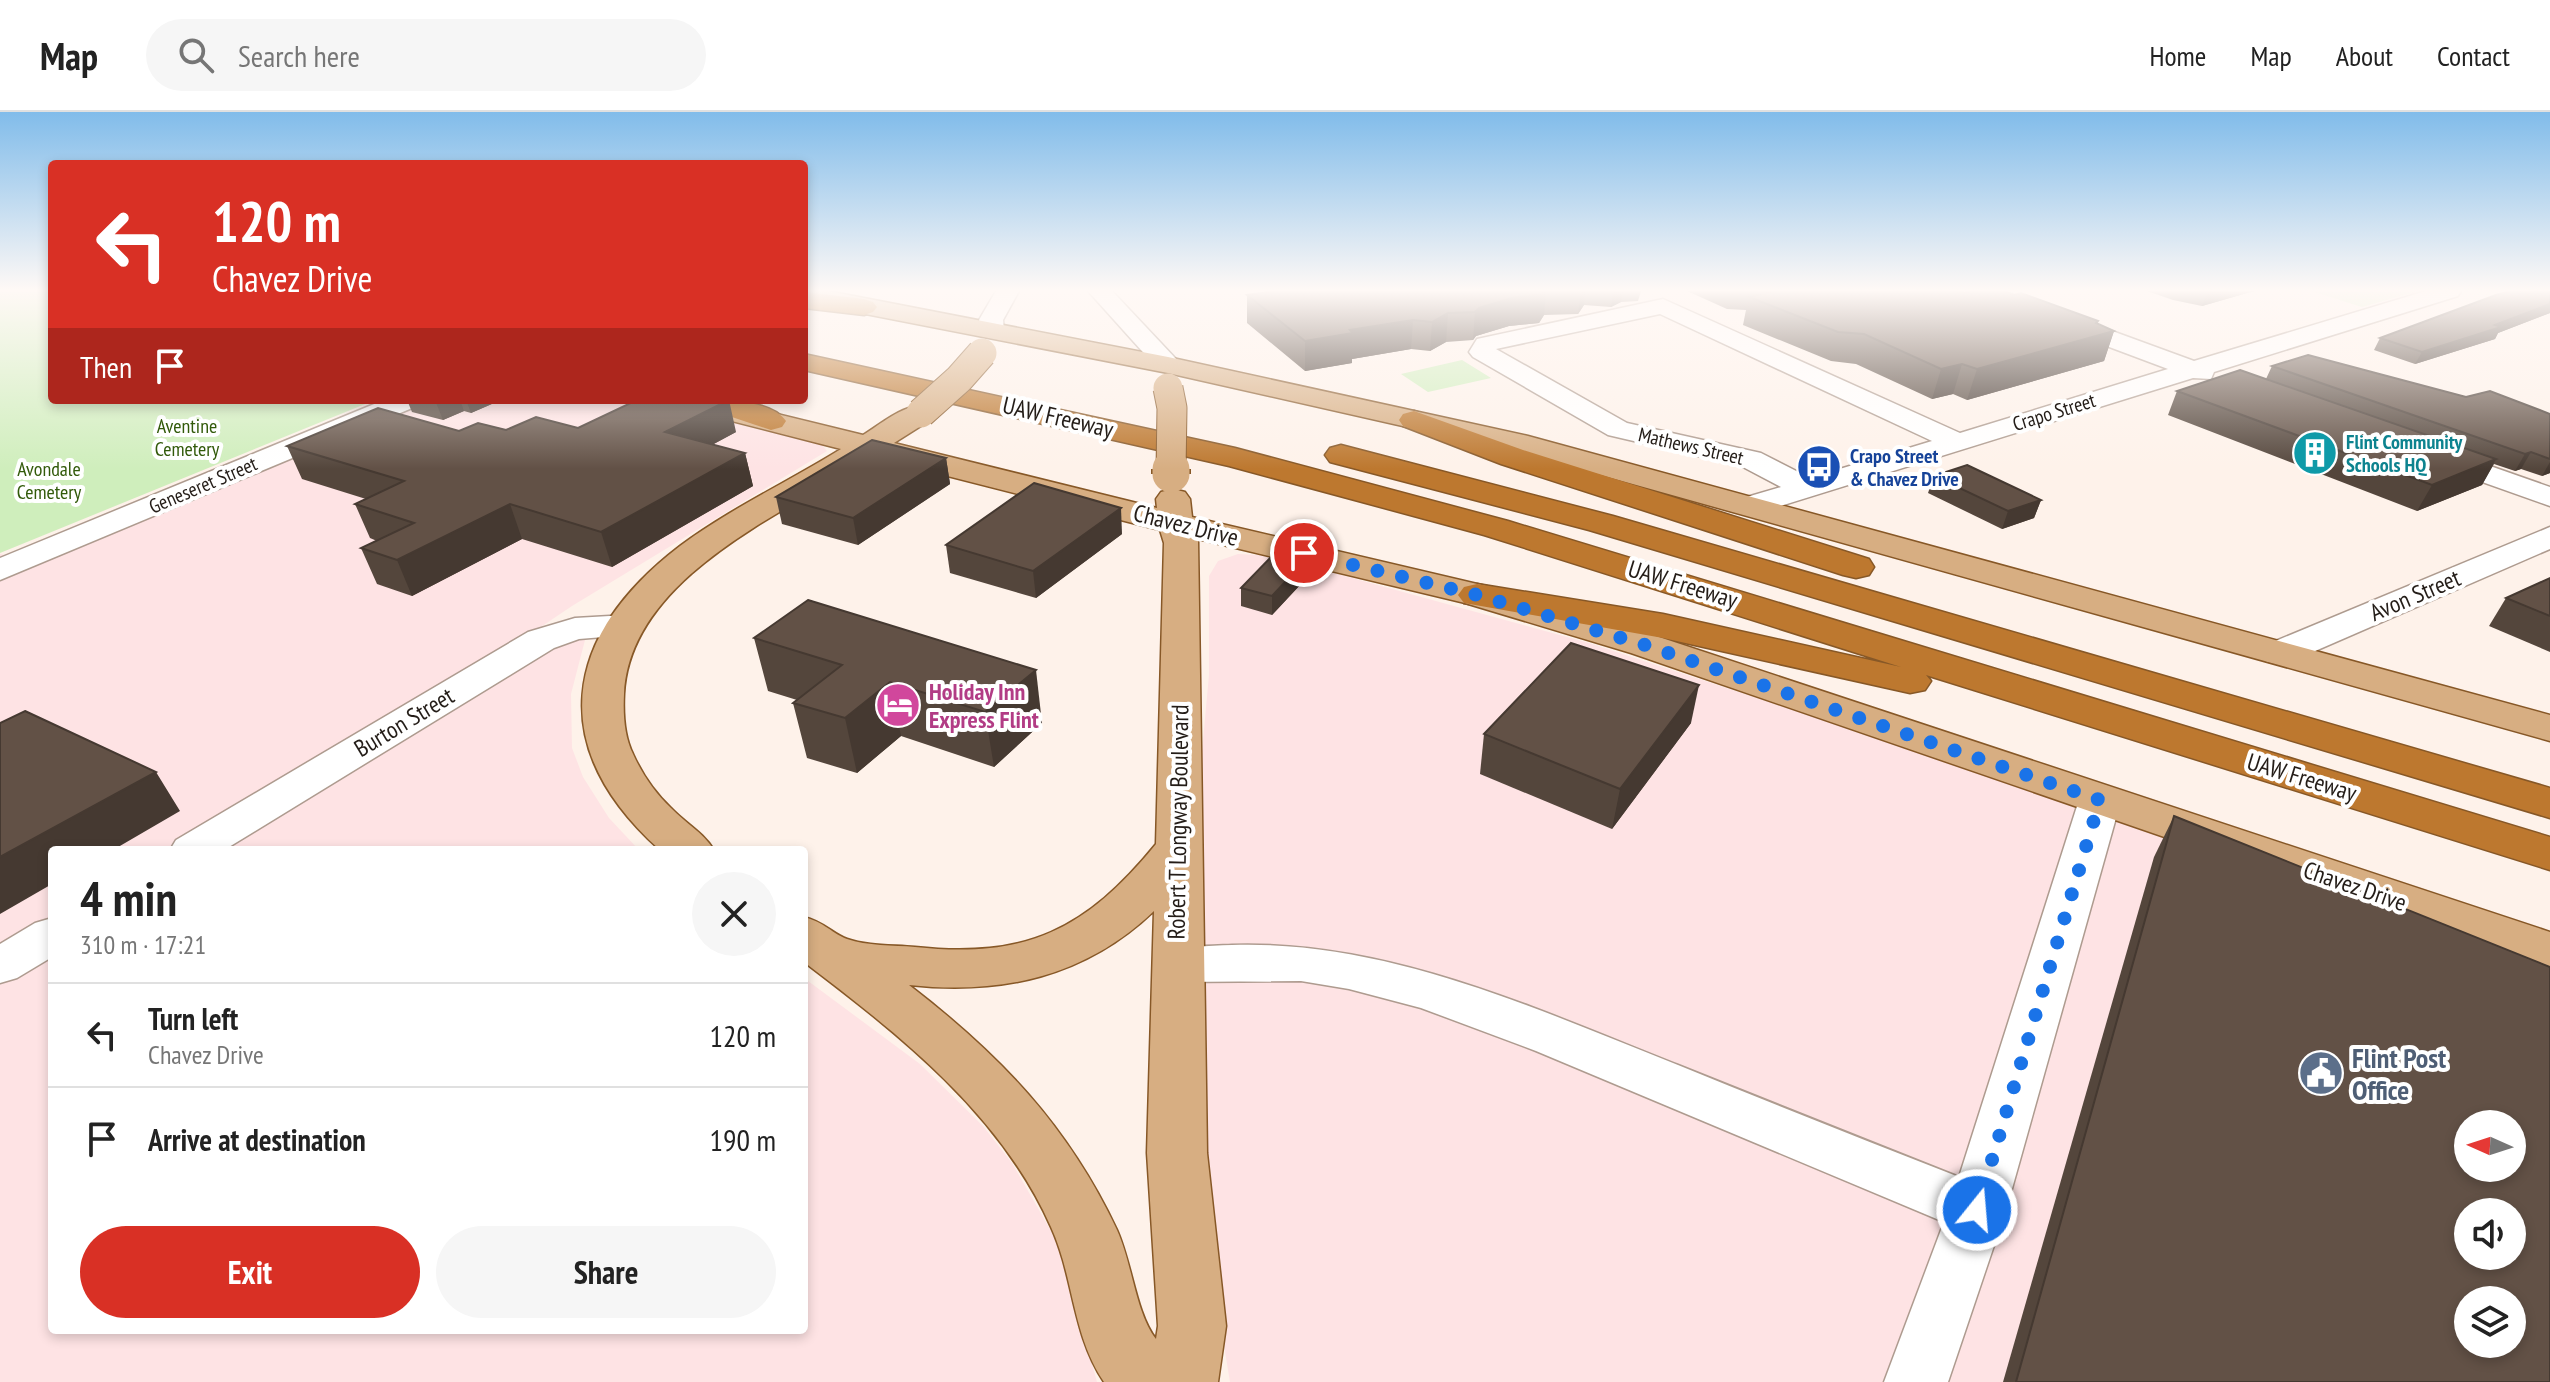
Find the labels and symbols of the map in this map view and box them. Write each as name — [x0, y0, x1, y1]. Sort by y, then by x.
street label: Crapo Street — [2009, 387, 2099, 437]
street label: UAW Freeway — [1000, 389, 1116, 445]
park label: Aventine Cemetery — [155, 413, 220, 462]
street label: Mathews Street — [1636, 421, 1747, 471]
building icon: Flint Community Schools HQ — [2291, 429, 2339, 477]
place label: Flint Community Schools HQ — [2346, 429, 2463, 478]
bus stop icon: Crapo Street & Chavez Drive — [1795, 443, 1843, 491]
place label: Crapo Street & Chavez Drive — [1850, 443, 1959, 492]
street label: Geneseret Street — [145, 450, 261, 519]
park label: Avondale Cemetery — [17, 456, 82, 505]
street label: Chavez Drive — [1130, 497, 1242, 553]
pin — [1270, 519, 1338, 587]
street label: UAW Freeway — [1625, 553, 1741, 615]
street label: Avon Street — [2365, 562, 2465, 628]
place label: Holiday Inn Express Flint — [929, 676, 1039, 735]
street label: Burton Street — [348, 680, 460, 764]
hotel icon: Holiday Inn Express Flint — [874, 681, 922, 729]
street label: Robert T Longway Boulevard — [1160, 704, 1196, 940]
street label: UAW Freeway — [2244, 746, 2360, 808]
street label: Chavez Drive — [2299, 854, 2411, 918]
place label: Flint Post Office — [2352, 1039, 2446, 1108]
public building icon: Flint Post Office — [2297, 1049, 2345, 1097]
north arrow — [2454, 1110, 2526, 1182]
position arrow — [1935, 1168, 2019, 1252]

